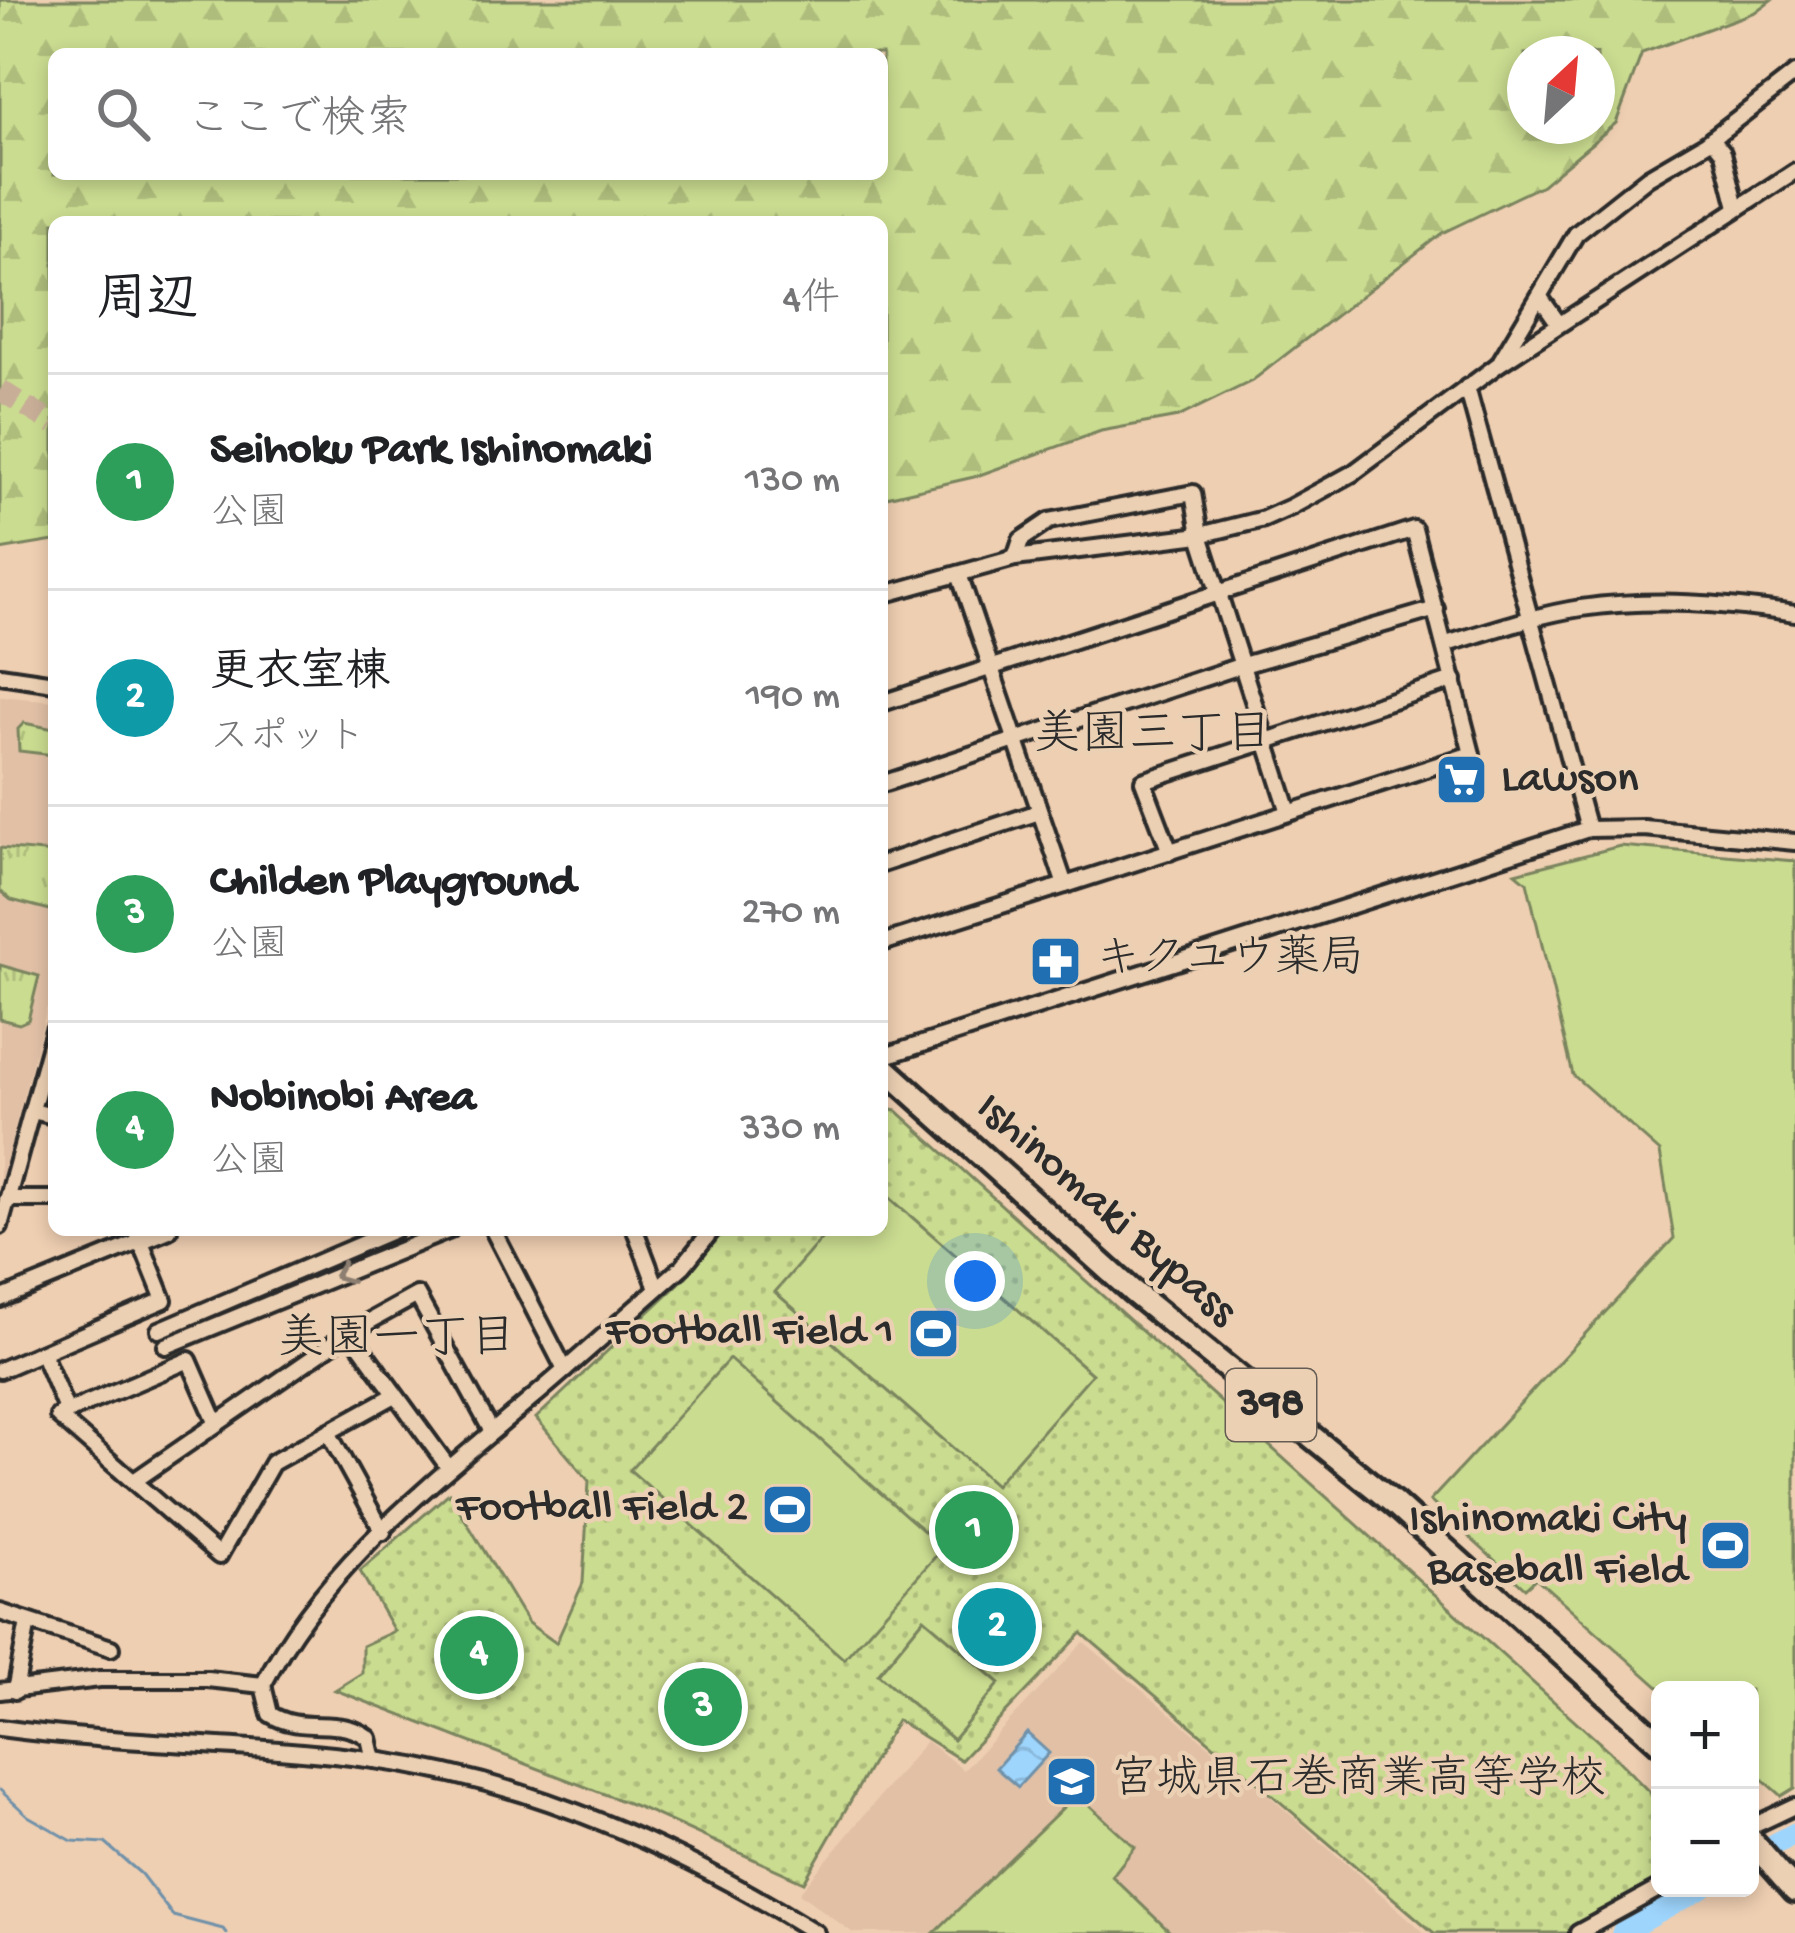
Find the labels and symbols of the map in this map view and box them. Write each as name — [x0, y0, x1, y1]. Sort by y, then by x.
north arrow — [1507, 36, 1615, 144]
district label: 美園三丁目 — [1033, 708, 1273, 767]
supermarket icon: Lawson — [1434, 752, 1490, 808]
place label: Lawson — [1501, 754, 1639, 807]
pharmacy icon: キクユウ薬局 — [1028, 933, 1084, 989]
place label: キクユウ薬局 — [1095, 933, 1365, 988]
street label: Ishinomaki Bypass — [964, 1083, 1248, 1340]
your location — [945, 1251, 1005, 1311]
one-way arrow — [332, 1260, 353, 1284]
sports icon: Football Field 1 — [905, 1305, 961, 1361]
place label: Football Field 1 — [605, 1307, 894, 1360]
district label: 美園一丁目 — [277, 1312, 517, 1371]
road number: 398 — [1226, 1369, 1316, 1441]
sports icon: Football Field 2 — [759, 1481, 815, 1537]
place label: Football Field 2 — [455, 1483, 748, 1536]
pin: 1 — [935, 1485, 1013, 1575]
place label: Ishinomaki City Baseball Field — [1409, 1494, 1691, 1599]
sports icon: Ishinomaki City Baseball Field — [1698, 1518, 1754, 1574]
pin: 2 — [958, 1582, 1036, 1672]
pin: 4 — [440, 1610, 518, 1700]
pin: 3 — [664, 1662, 742, 1752]
school or university icon: 宮城県石巻商業高等学校 — [1044, 1754, 1100, 1810]
place label: 宮城県石巻商業高等学校 — [1111, 1754, 1606, 1809]

